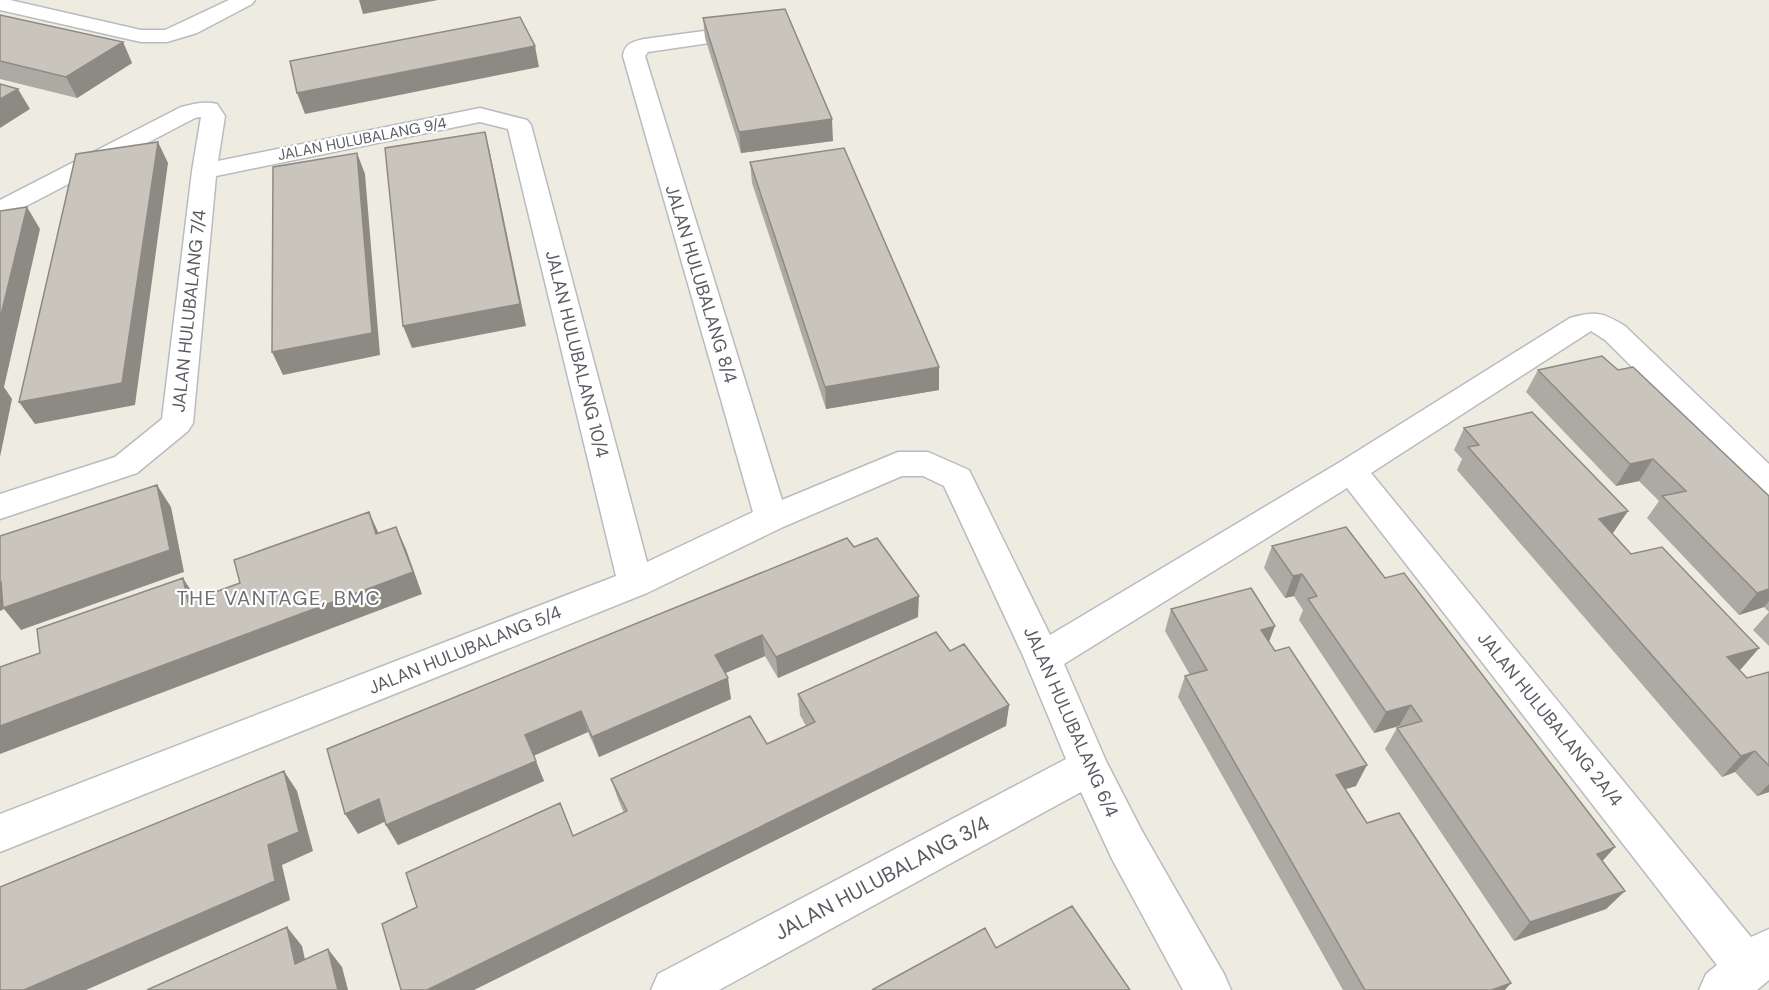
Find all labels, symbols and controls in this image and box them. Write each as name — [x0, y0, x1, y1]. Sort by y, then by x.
street label: JALAN HULUBALANG 9/4 — [276, 113, 448, 165]
street label: JALAN HULUBALANG 8/4 — [659, 182, 743, 386]
street label: JALAN HULUBALANG 7/4 — [166, 208, 212, 413]
street label: JALAN HULUBALANG 10/4 — [540, 248, 614, 460]
district label: THE VANTAGE, BMC — [177, 585, 381, 611]
street label: JALAN HULUBALANG 5/4 — [365, 600, 565, 700]
street label: JALAN HULUBALANG 6/4 — [1018, 623, 1124, 821]
street label: JALAN HULUBALANG 2A/4 — [1472, 627, 1628, 811]
street label: JALAN HULUBALANG 3/4 — [770, 809, 995, 947]

